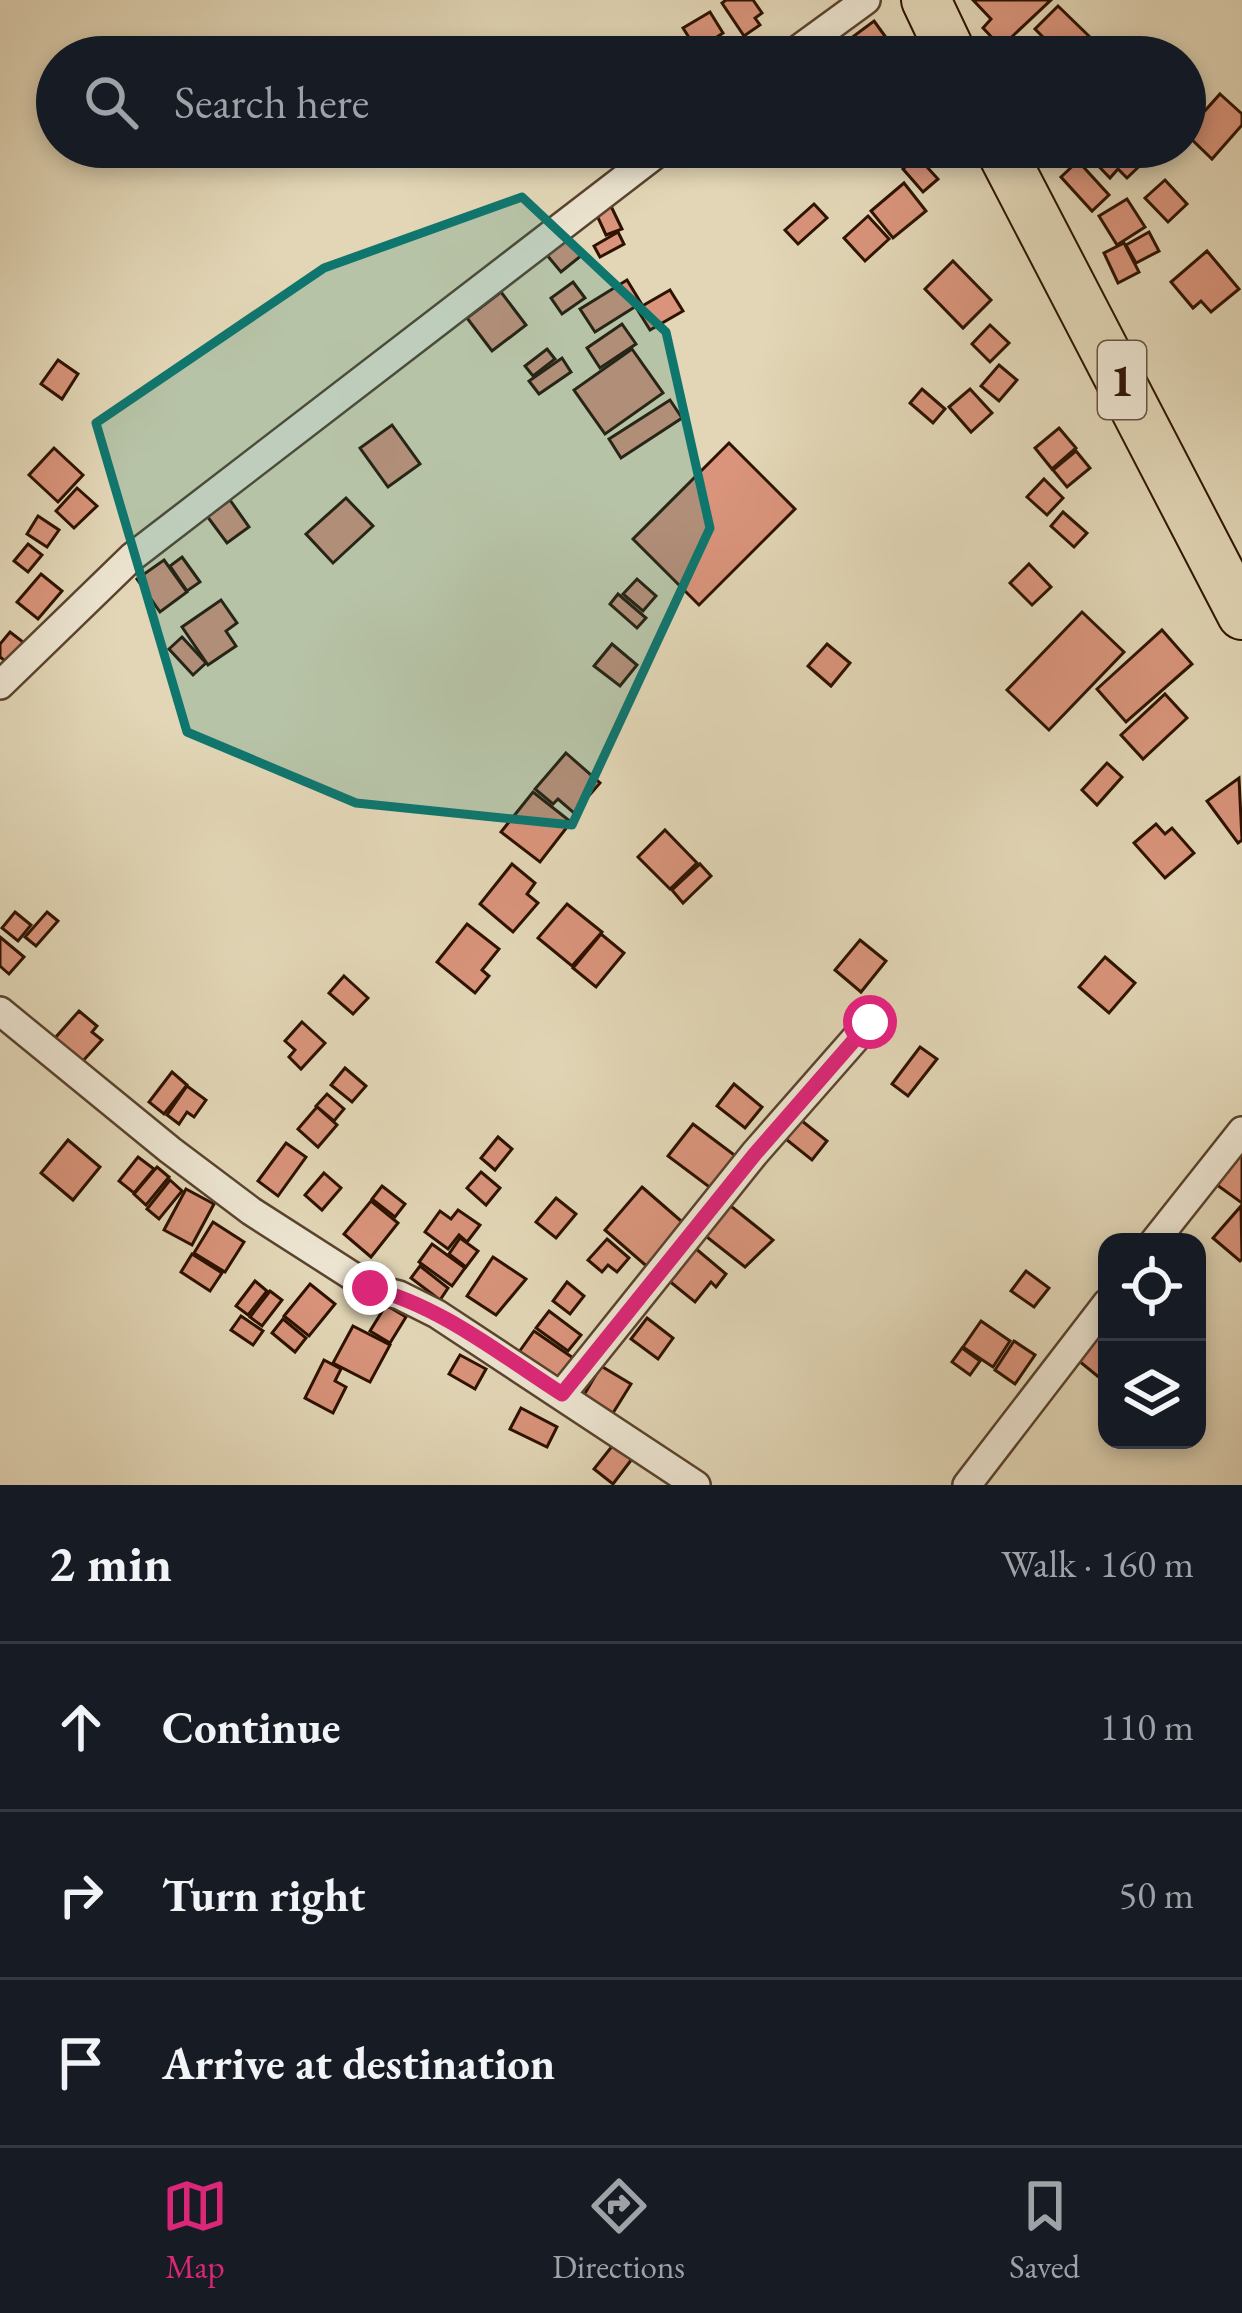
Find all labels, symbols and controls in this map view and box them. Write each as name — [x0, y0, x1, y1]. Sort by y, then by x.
search box — [36, 36, 1206, 168]
icon: search — [78, 69, 144, 135]
text: Search here — [174, 73, 369, 131]
road number: 1 — [1098, 341, 1146, 419]
route start — [843, 995, 897, 1049]
map controls — [1098, 1233, 1206, 1449]
button: locate — [1098, 1233, 1206, 1341]
route end — [343, 1261, 397, 1315]
button: layers — [1098, 1341, 1206, 1449]
text: 2 min — [48, 1530, 172, 1596]
text: Walk · 160 m — [1001, 1538, 1194, 1589]
icon: ahead — [48, 1694, 114, 1760]
text: Continue — [162, 1698, 340, 1756]
text: 110 m — [1100, 1701, 1194, 1752]
icon: right — [48, 1862, 114, 1928]
text: Turn right — [162, 1866, 365, 1924]
text: 50 m — [1118, 1869, 1194, 1920]
icon: arrive — [48, 2030, 114, 2096]
text: Arrive at destination — [162, 2034, 555, 2092]
tab: Map — [162, 2173, 228, 2288]
tab: Directions — [552, 2173, 685, 2288]
tab: Saved — [1009, 2173, 1080, 2288]

